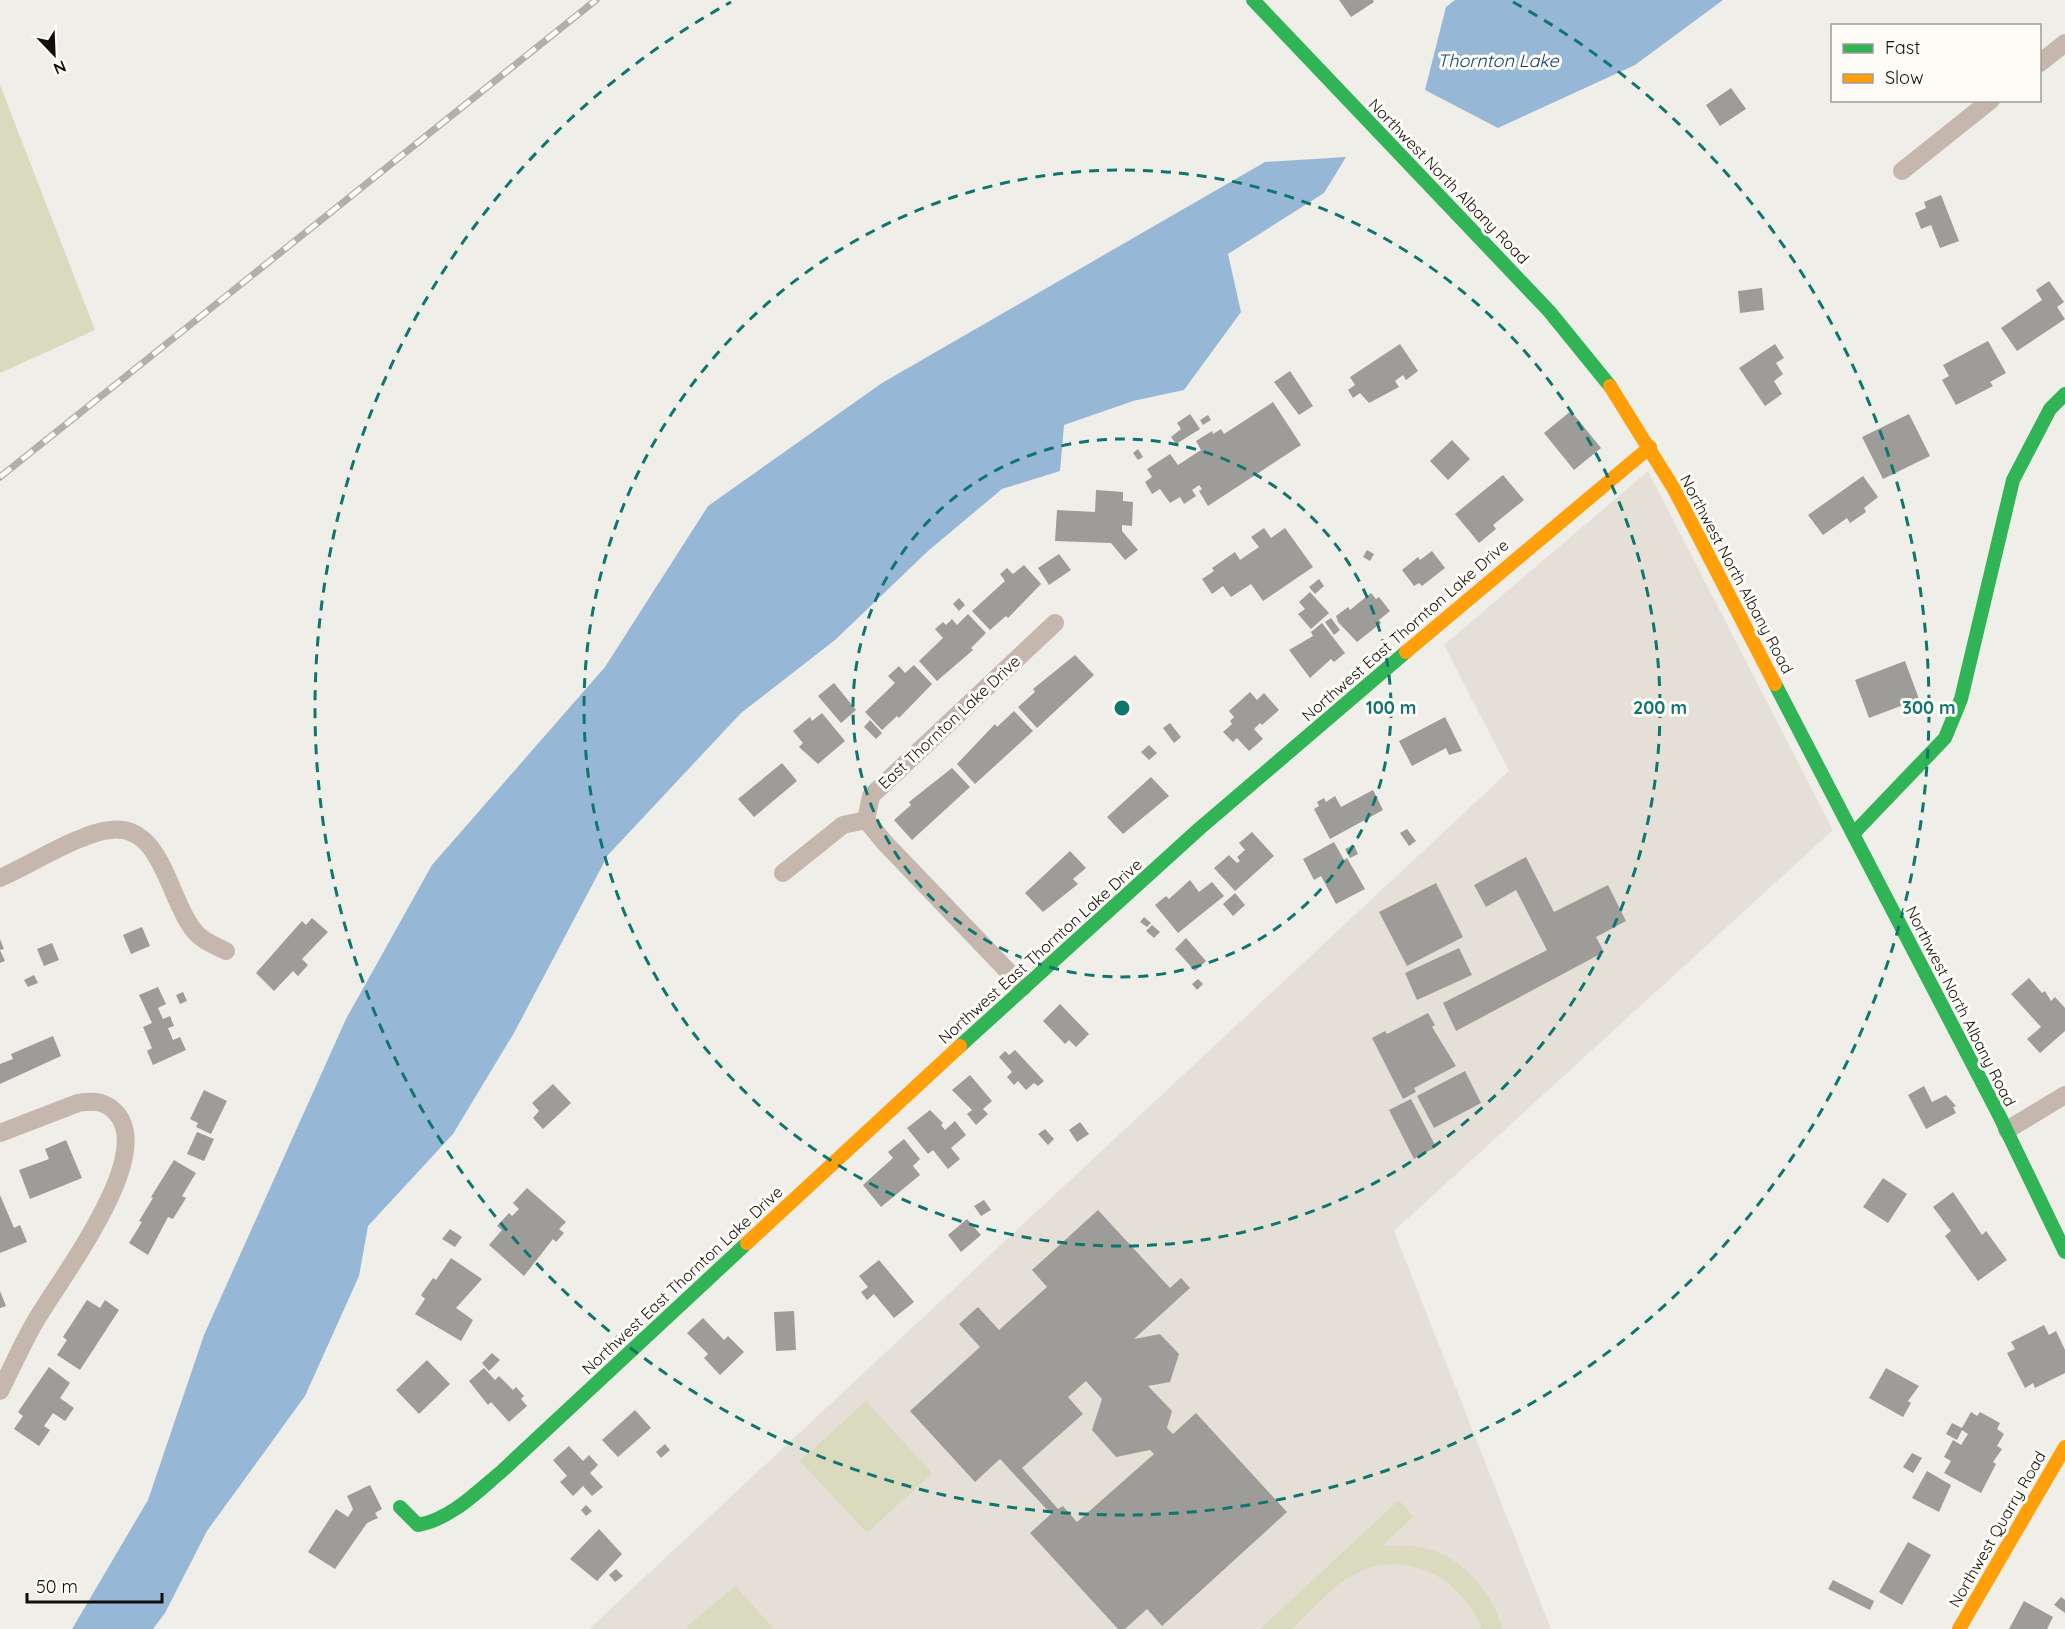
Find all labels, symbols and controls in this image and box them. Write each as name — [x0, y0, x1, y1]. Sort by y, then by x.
north arrow — [24, 24, 84, 84]
legend — [1831, 24, 2041, 102]
text: Fast — [1885, 36, 1920, 59]
water label: Thornton Lake — [1437, 49, 1560, 72]
text: N — [51, 56, 69, 79]
text: Slow — [1885, 66, 1923, 89]
street label: Northwest North Albany Road — [1365, 94, 1533, 268]
street label: Northwest North Albany Road — [1676, 471, 1798, 677]
street label: Northwest East Thornton Lake Drive — [1298, 535, 1512, 725]
street label: East Thornton Lake Drive — [874, 651, 1024, 793]
text: 100 m — [1366, 696, 1416, 719]
text: 200 m — [1633, 696, 1687, 719]
text: 300 m — [1902, 696, 1956, 719]
centre of rings — [1112, 698, 1132, 718]
street label: Northwest East Thornton Lake Drive — [934, 854, 1146, 1048]
street label: Northwest North Albany Road — [1902, 902, 2020, 1110]
street label: Northwest East Thornton Lake Drive — [577, 1182, 787, 1378]
street label: Northwest Quarry Road — [1944, 1447, 2050, 1611]
scale bar — [27, 1566, 162, 1604]
text: 50 m — [36, 1575, 78, 1598]

